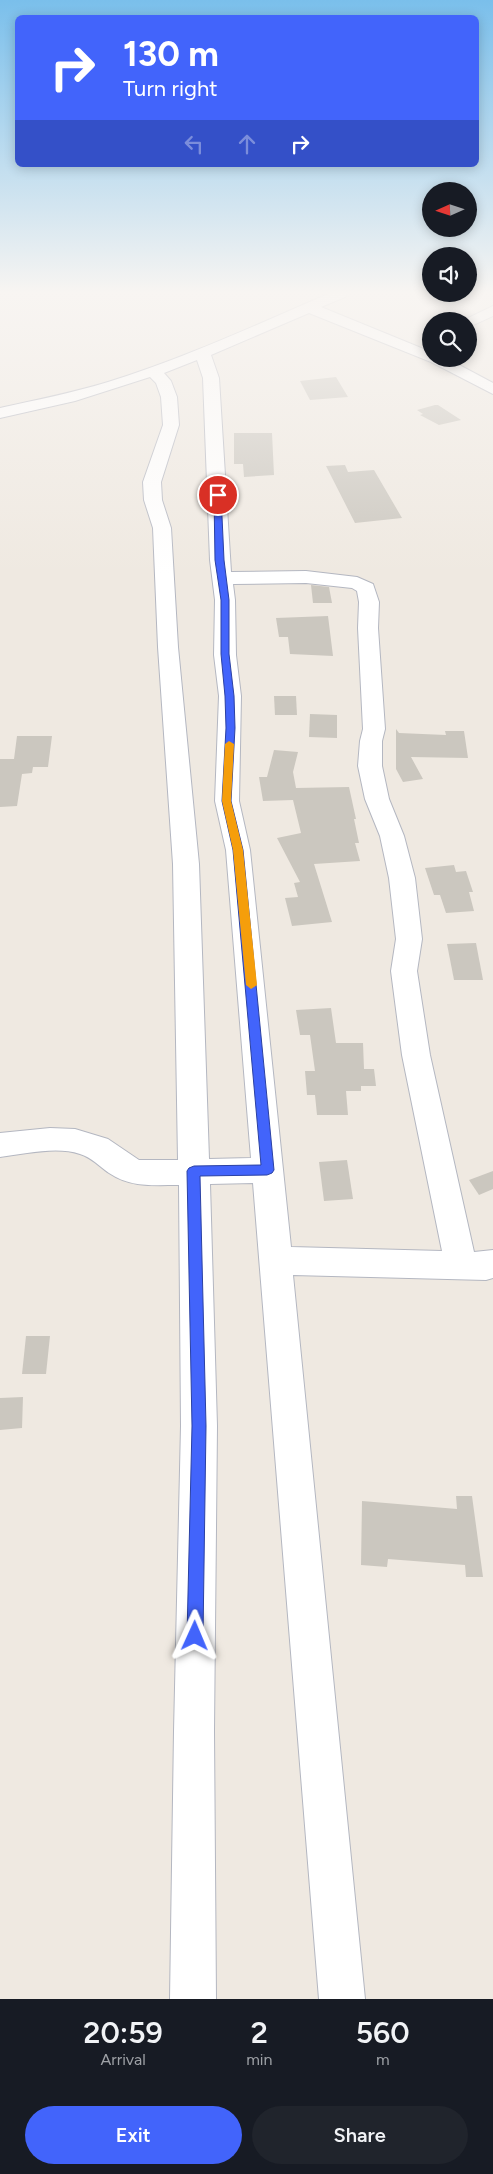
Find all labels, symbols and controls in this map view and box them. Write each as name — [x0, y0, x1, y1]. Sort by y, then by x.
text: 130 m — [123, 33, 219, 75]
icon: right — [40, 35, 105, 100]
text: Turn right — [123, 75, 218, 102]
icon: left — [180, 130, 208, 158]
icon: ahead — [233, 130, 261, 158]
icon: right — [286, 130, 314, 158]
north arrow — [422, 182, 478, 238]
map controls — [422, 182, 477, 367]
button: sound — [422, 247, 477, 302]
button: search — [422, 312, 477, 367]
pin — [197, 474, 239, 516]
icon: arrive — [204, 481, 232, 509]
position arrow — [168, 1609, 220, 1661]
text: 20:59 — [83, 2014, 163, 2051]
text: 2 — [251, 2014, 268, 2051]
text: 560 — [356, 2014, 410, 2051]
text: Arrival — [100, 2050, 146, 2069]
text: min — [246, 2050, 272, 2069]
text: m — [376, 2050, 390, 2069]
button: Exit — [25, 2106, 242, 2164]
button: Share — [252, 2106, 468, 2164]

